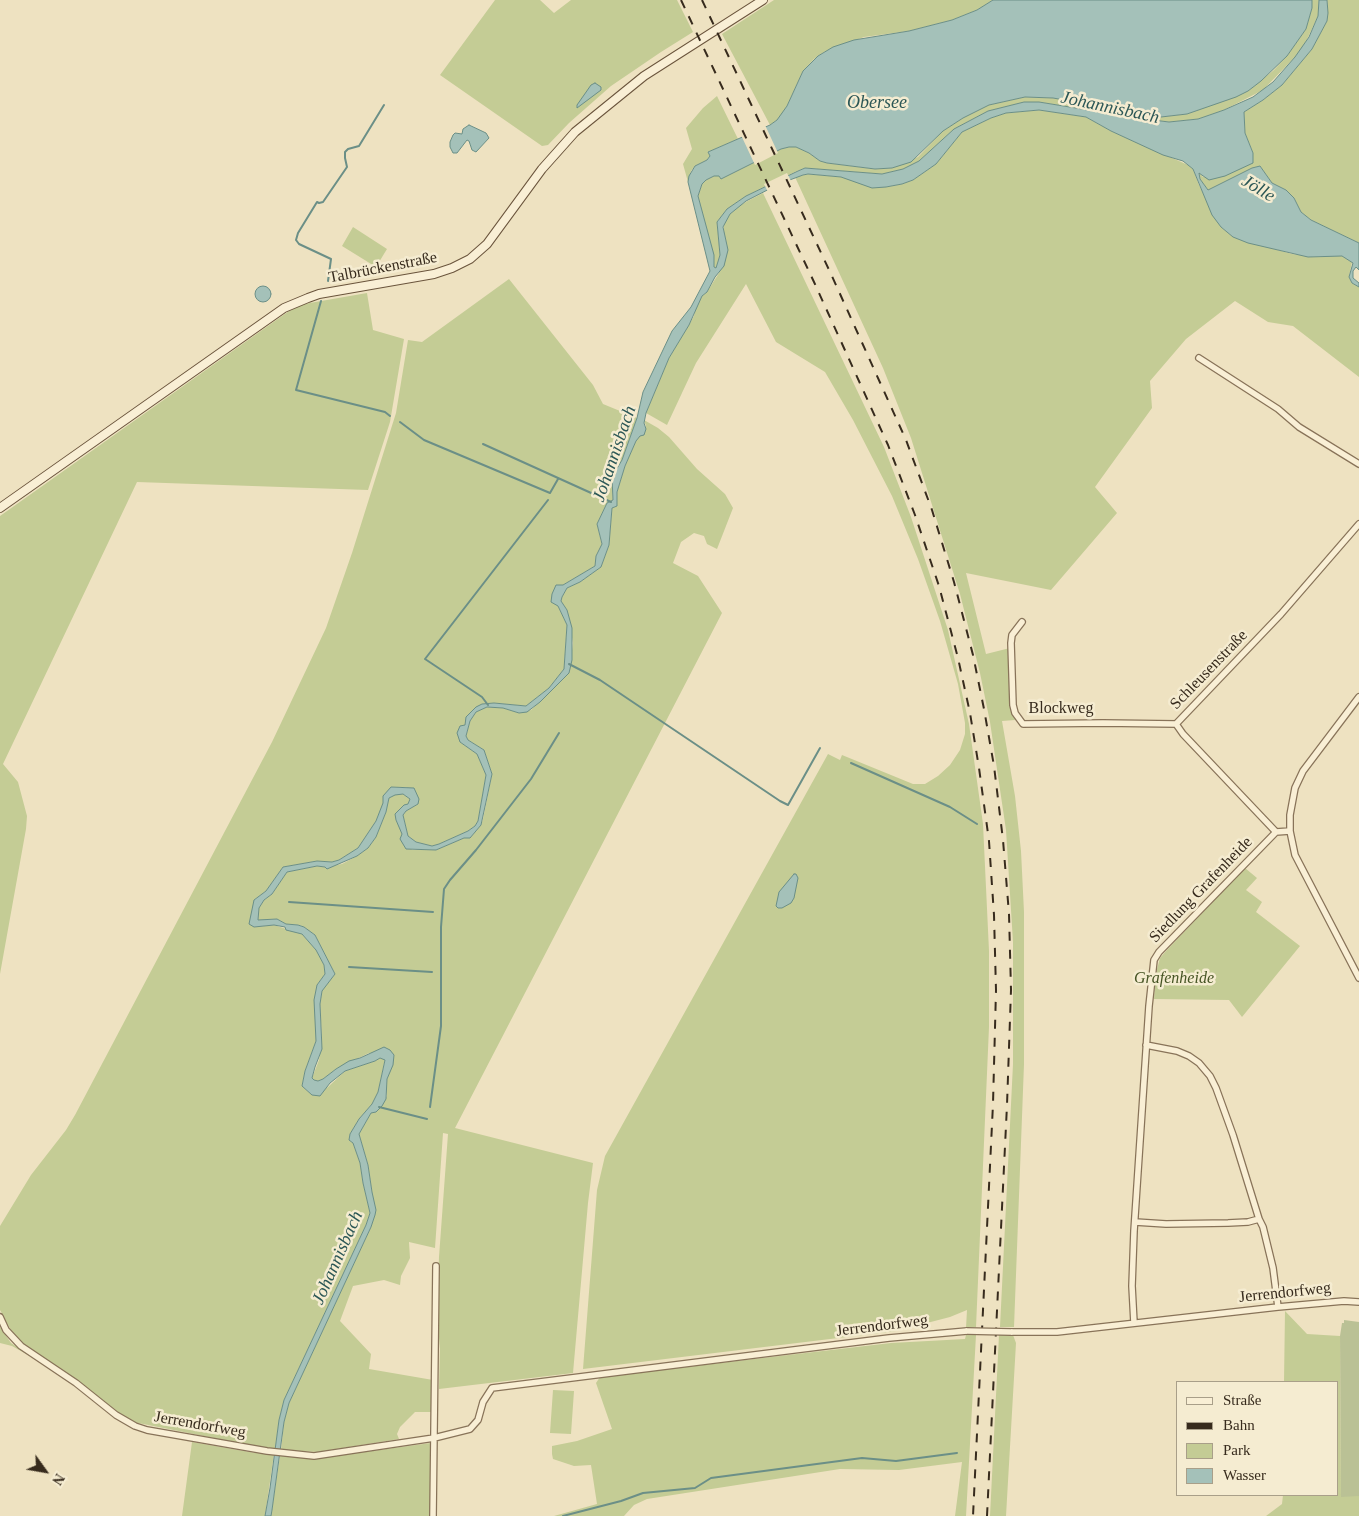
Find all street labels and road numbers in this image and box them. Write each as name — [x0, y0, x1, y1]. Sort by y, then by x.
street label: Talbrückenstraße — [327, 248, 439, 288]
street label: Schleusenstraße — [1166, 626, 1252, 714]
street label: Blockweg — [1029, 699, 1093, 719]
street label: Siedlung Grafenheide — [1145, 833, 1257, 947]
street label: Jerrendorfweg — [1238, 1279, 1332, 1307]
street label: Jerrendorfweg — [835, 1311, 929, 1341]
street label: Jerrendorfweg — [153, 1408, 247, 1442]

